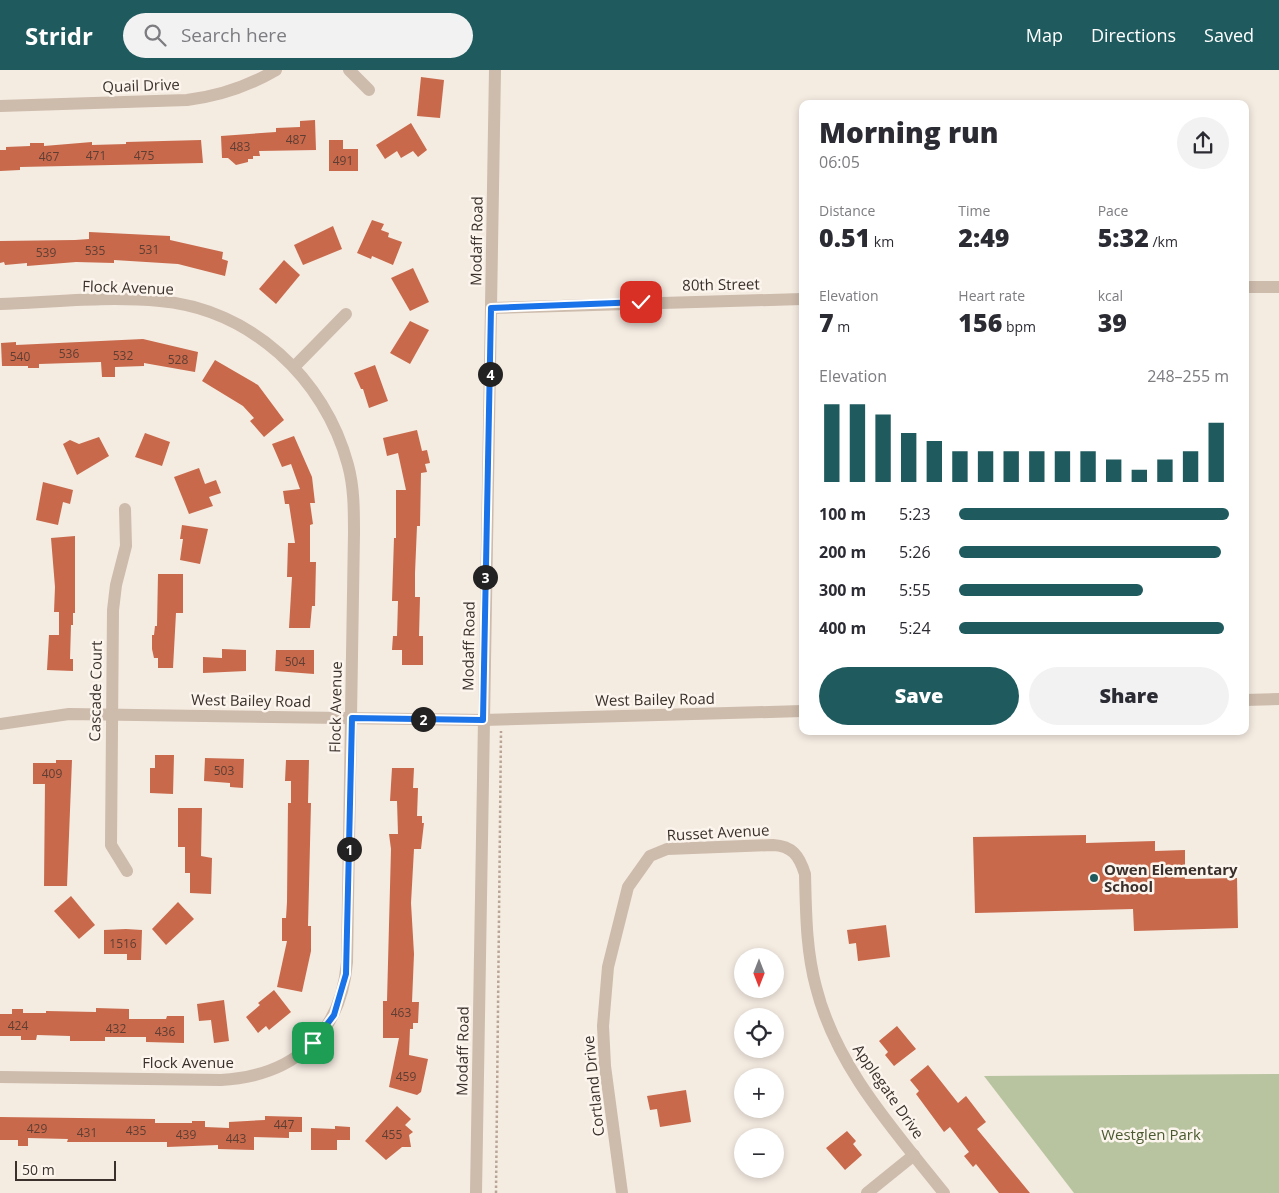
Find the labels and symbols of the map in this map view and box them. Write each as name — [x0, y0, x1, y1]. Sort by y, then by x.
street label: Quail Drive — [102, 74, 180, 96]
house number: 487 — [286, 131, 306, 148]
house number: 483 — [230, 138, 250, 155]
house number: 471 — [86, 147, 106, 164]
house number: 475 — [134, 147, 154, 164]
house number: 467 — [39, 148, 59, 165]
house number: 491 — [333, 152, 353, 169]
street label: Modaff Road — [465, 196, 487, 286]
house number: 531 — [139, 241, 159, 258]
house number: 535 — [85, 242, 105, 259]
house number: 539 — [36, 244, 56, 261]
street label: 80th Street — [682, 273, 760, 295]
street label: Flock Avenue — [82, 275, 174, 299]
pin — [620, 281, 662, 323]
house number: 536 — [59, 345, 79, 362]
house number: 532 — [113, 347, 133, 364]
house number: 540 — [10, 348, 30, 365]
house number: 528 — [168, 351, 188, 368]
pin: 4 — [478, 362, 502, 386]
pin: 3 — [472, 564, 498, 590]
street label: Modaff Road — [457, 601, 479, 691]
street label: Cascade Court — [84, 640, 106, 742]
house number: 504 — [285, 653, 305, 670]
street label: Flock Avenue — [324, 661, 346, 753]
street label: West Bailey Road — [595, 688, 715, 710]
street label: West Bailey Road — [191, 689, 311, 711]
pin: 2 — [410, 706, 436, 732]
house number: 503 — [214, 762, 234, 779]
house number: 409 — [42, 765, 62, 782]
street label: Russet Avenue — [666, 819, 770, 845]
pin: 1 — [336, 836, 362, 862]
place label: Owen Elementary School — [1104, 859, 1238, 896]
marker: Owen Elementary School — [1088, 872, 1100, 884]
house number: 1516 — [109, 935, 137, 952]
north arrow — [734, 948, 784, 998]
house number: 463 — [391, 1004, 411, 1021]
street label: Modaff Road — [451, 1006, 473, 1096]
house number: 424 — [8, 1017, 28, 1034]
house number: 432 — [106, 1020, 126, 1037]
pin — [292, 1022, 334, 1064]
house number: 436 — [155, 1023, 175, 1040]
street label: Cortland Drive — [578, 1035, 608, 1137]
street label: Applegate Drive — [849, 1040, 929, 1142]
street label: Flock Avenue — [142, 1052, 234, 1072]
house number: 459 — [396, 1068, 416, 1085]
house number: 447 — [274, 1116, 294, 1133]
house number: 429 — [27, 1120, 47, 1137]
house number: 435 — [126, 1122, 146, 1139]
house number: 431 — [77, 1124, 97, 1141]
park label: Westglen Park — [1101, 1124, 1201, 1144]
house number: 439 — [176, 1126, 196, 1143]
house number: 455 — [382, 1126, 402, 1143]
house number: 443 — [226, 1130, 246, 1147]
scale bar — [15, 1158, 116, 1181]

